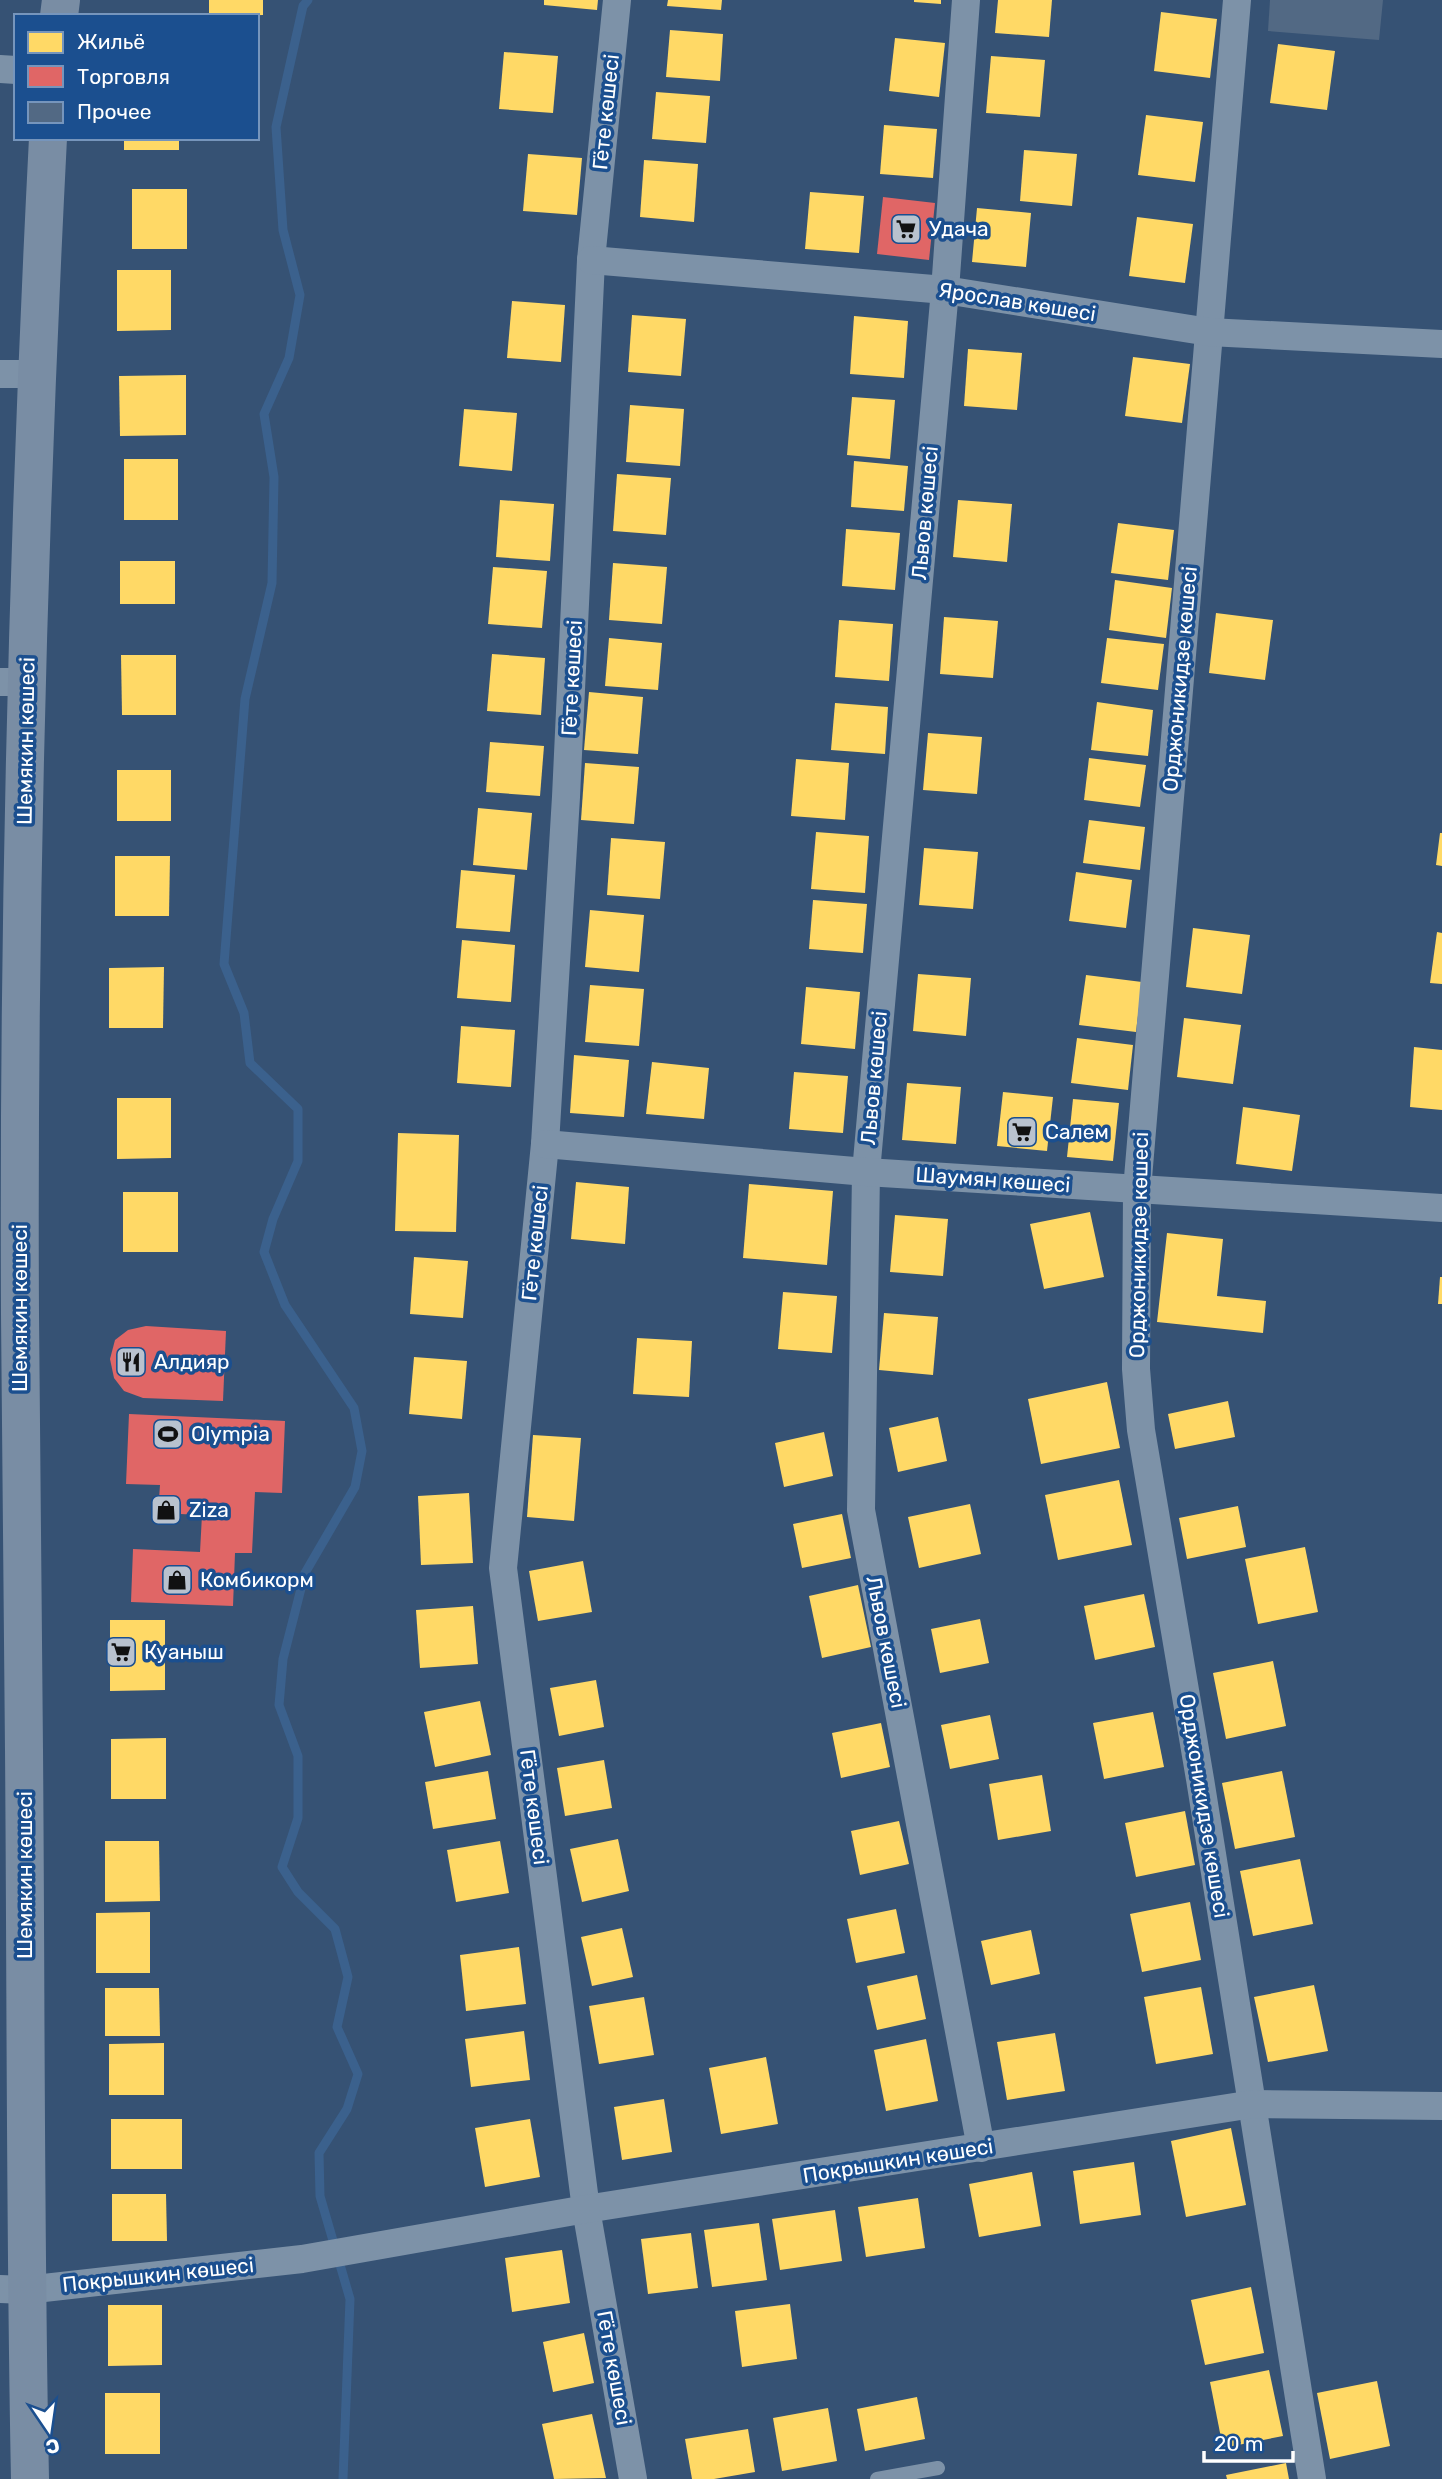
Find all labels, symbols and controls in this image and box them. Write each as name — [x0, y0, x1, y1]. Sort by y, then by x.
legend — [14, 14, 259, 140]
text: Жильё — [77, 29, 145, 54]
street label: Гёте көшесі — [587, 53, 624, 171]
text: Торговля — [77, 64, 170, 89]
text: Прочее — [77, 99, 152, 124]
supermarket icon: Удача — [889, 212, 923, 246]
place label: Удача — [929, 216, 989, 241]
street label: Ярослав көшесі — [937, 277, 1098, 326]
street label: Львов көшесі — [906, 445, 943, 581]
street label: Орджоникидзе көшесі — [1157, 565, 1202, 793]
street label: Гёте көшесі — [556, 619, 587, 737]
street label: Шемякин көшесі — [12, 657, 39, 825]
street label: Львов көшесі — [855, 1010, 892, 1146]
supermarket icon: Салем — [1005, 1115, 1039, 1149]
place label: Салем — [1045, 1119, 1109, 1144]
street label: Орджоникидзе көшесі — [1124, 1132, 1153, 1358]
street label: Шаумян көшесі — [915, 1162, 1071, 1197]
street label: Гёте көшесі — [516, 1184, 553, 1302]
street label: Шемякин көшесі — [7, 1224, 32, 1392]
restaurant icon: Алдияр — [114, 1345, 148, 1379]
place label: Алдияр — [154, 1349, 230, 1374]
sports icon: Olympia — [151, 1417, 185, 1451]
place label: Olympia — [191, 1421, 270, 1446]
shop icon: Ziza — [149, 1493, 183, 1527]
place label: Ziza — [189, 1497, 229, 1522]
shop icon: Комбикорм — [160, 1563, 194, 1597]
place label: Комбикорм — [200, 1567, 314, 1592]
street label: Львов көшесі — [861, 1574, 912, 1710]
supermarket icon: Куаныш — [104, 1635, 138, 1669]
place label: Куаныш — [144, 1639, 224, 1664]
street label: Орджоникидзе көшесі — [1174, 1692, 1235, 1920]
street label: Гёте көшесі — [515, 1748, 554, 1866]
street label: Шемякин көшесі — [12, 1791, 37, 1959]
street label: Покрышкин көшесі — [801, 2133, 995, 2188]
street label: Покрышкин көшесі — [61, 2252, 255, 2297]
street label: Гёте көшесі — [592, 2309, 637, 2427]
north arrow — [14, 2395, 84, 2465]
scale bar — [1204, 2420, 1293, 2464]
text: 20 m — [1214, 2431, 1263, 2456]
text: С — [44, 2433, 62, 2459]

